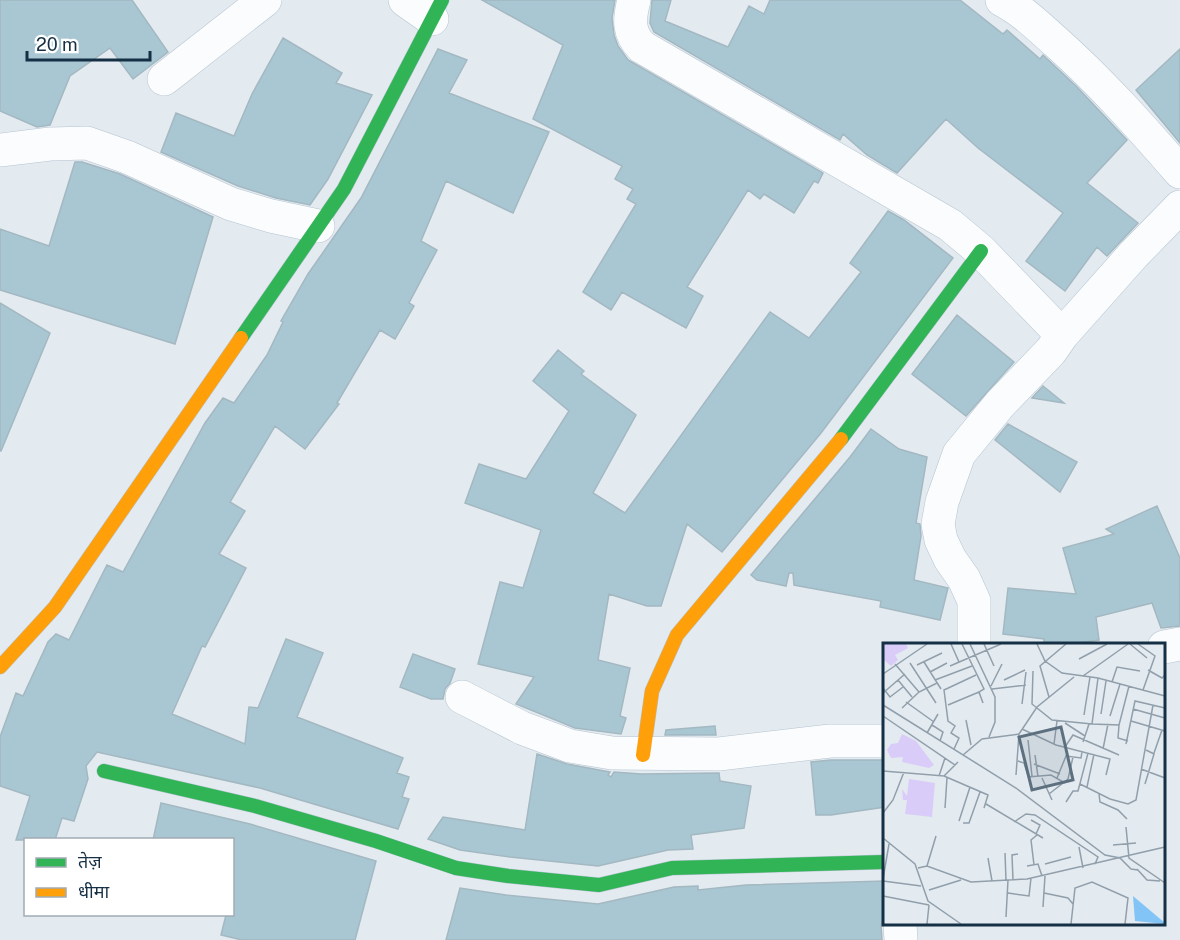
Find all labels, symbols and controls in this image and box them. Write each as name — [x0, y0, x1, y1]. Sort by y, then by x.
scale bar — [27, 24, 150, 62]
text: 20 m — [36, 34, 78, 55]
inset map — [883, 643, 1165, 925]
legend — [24, 838, 234, 916]
text: तेज़ — [78, 851, 102, 872]
text: धीमा — [78, 881, 109, 902]

